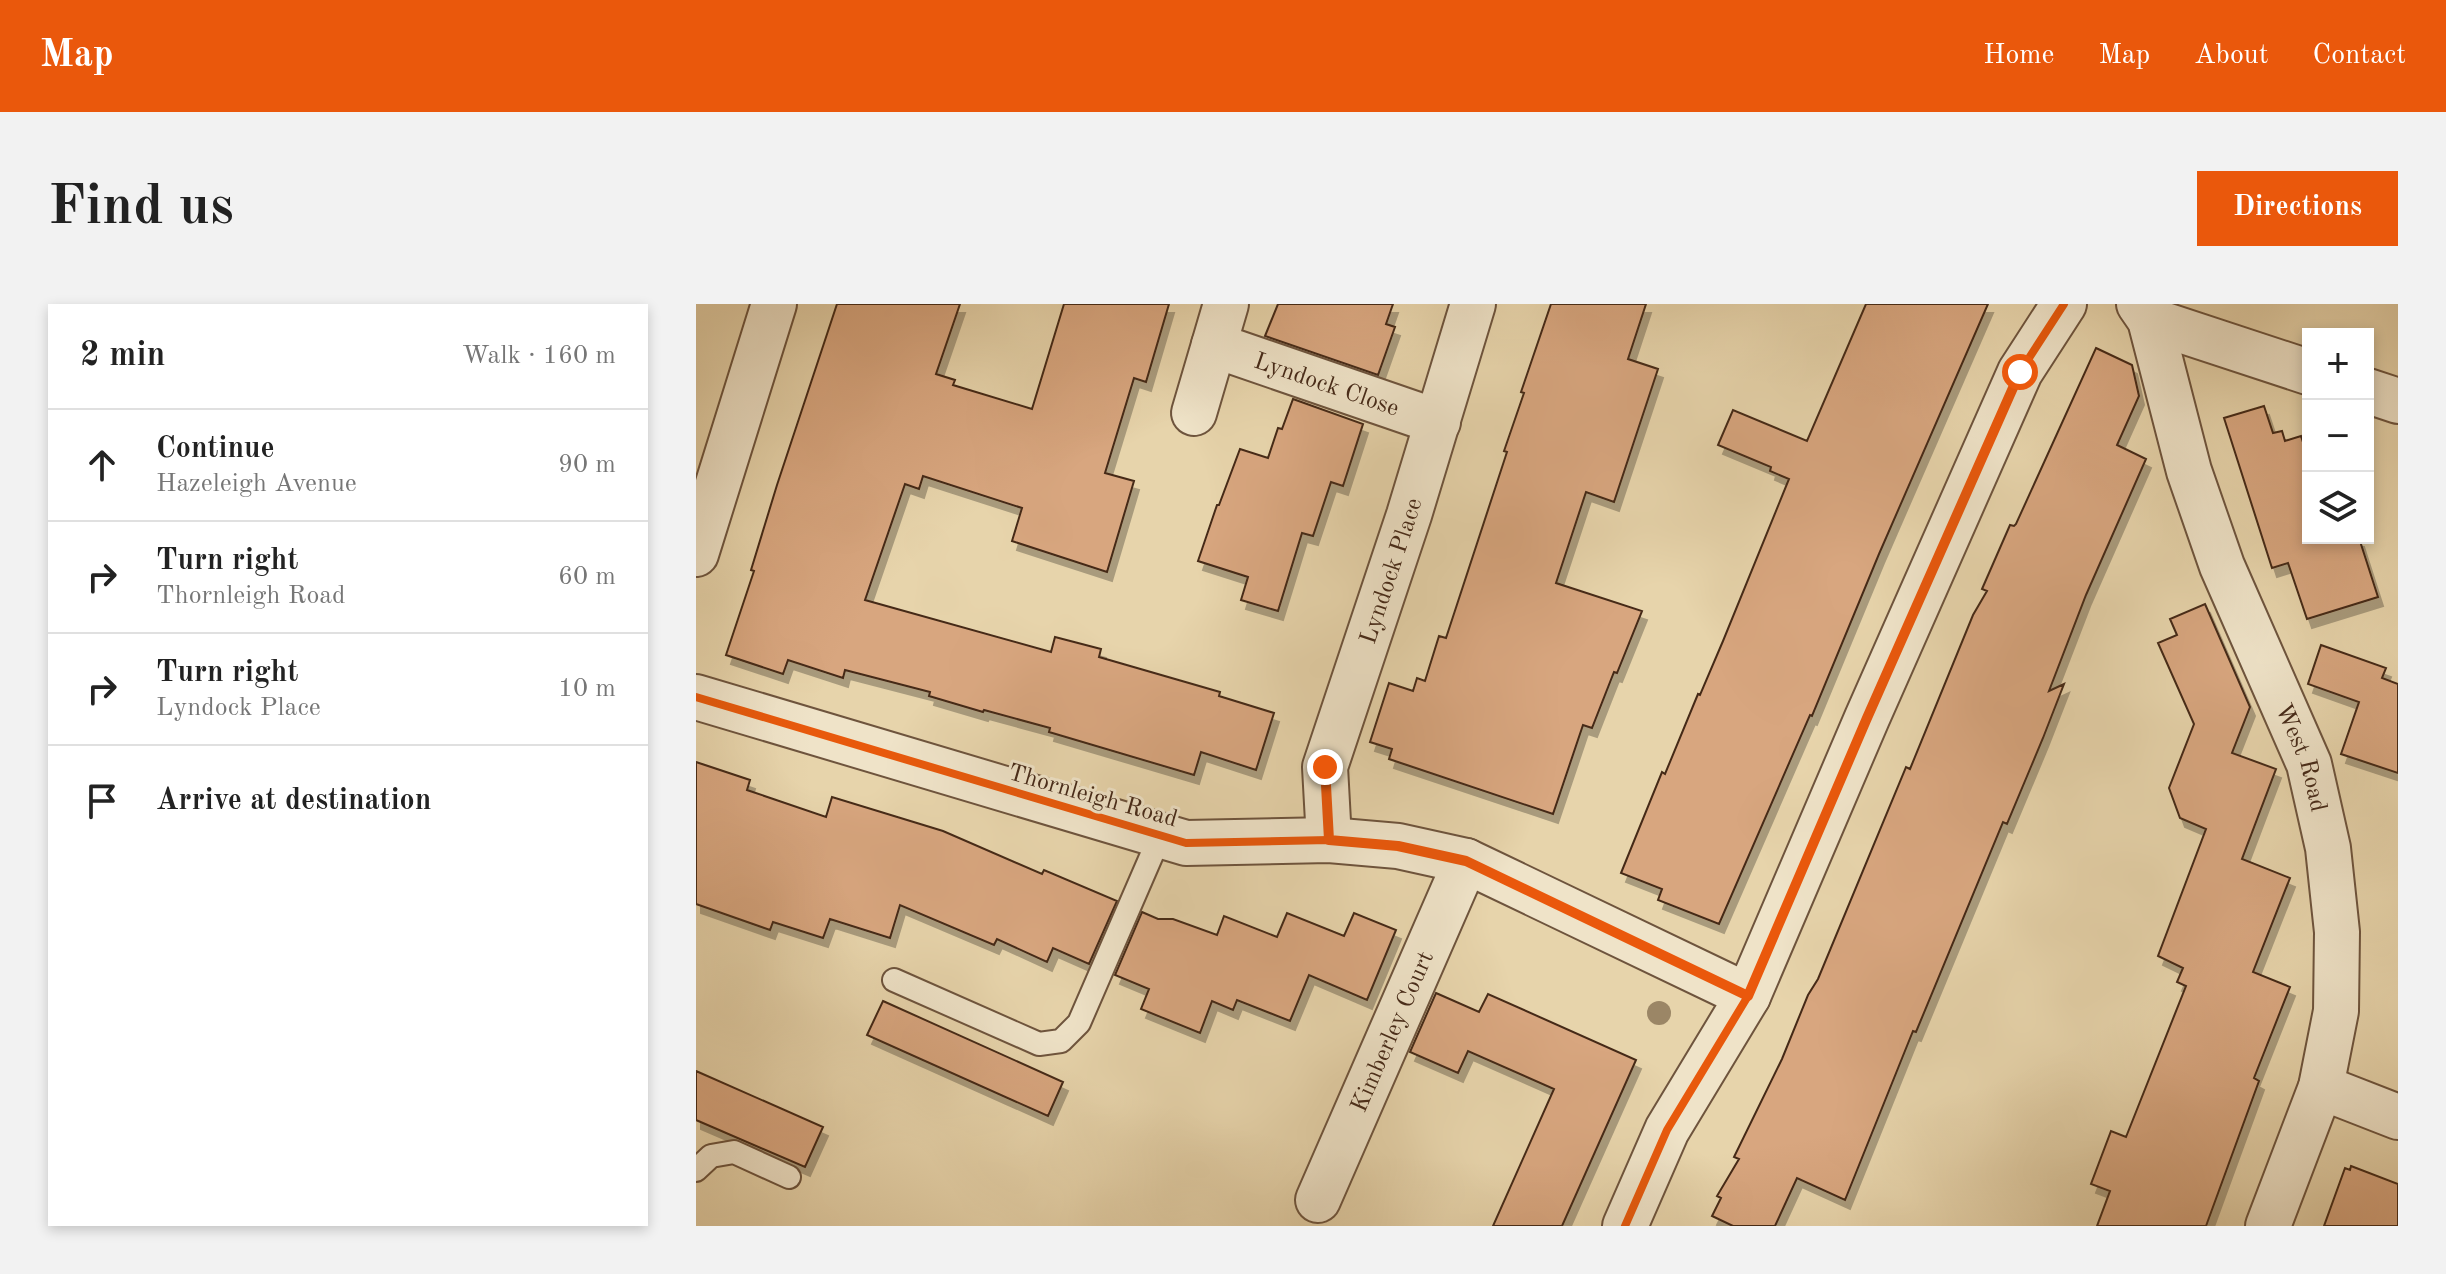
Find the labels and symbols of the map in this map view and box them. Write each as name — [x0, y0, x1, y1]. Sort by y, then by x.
street label: Lyndock Close — [1250, 350, 1402, 422]
route start — [2002, 354, 2038, 390]
street label: Lyndock Place — [1357, 496, 1427, 647]
street label: West Road — [2270, 701, 2329, 814]
route end — [1307, 749, 1343, 785]
street label: Thornleigh Road — [1005, 761, 1180, 833]
street label: Kimberley Court — [1348, 948, 1439, 1116]

